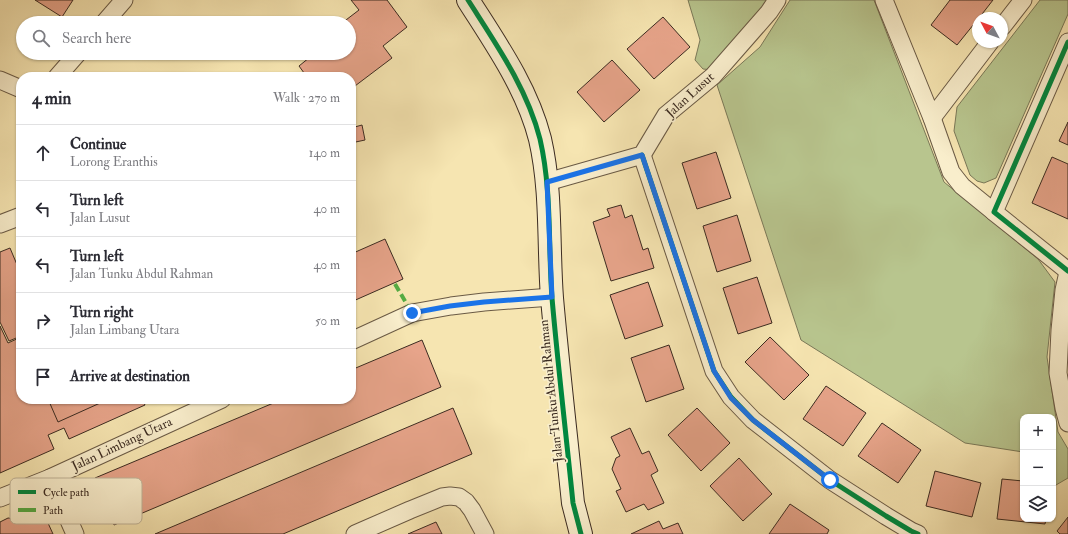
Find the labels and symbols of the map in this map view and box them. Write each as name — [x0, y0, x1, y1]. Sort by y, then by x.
north arrow — [972, 12, 1008, 48]
street label: Jalan Lusut — [662, 69, 718, 122]
route end — [403, 304, 421, 322]
street label: Jalan Tunku Abdul Rahman — [536, 319, 567, 464]
street label: Jalan Limbang Utara — [68, 413, 175, 475]
route start — [821, 471, 839, 489]
legend — [10, 478, 142, 524]
text: Cycle path — [43, 486, 89, 500]
text: Path — [43, 504, 63, 517]

